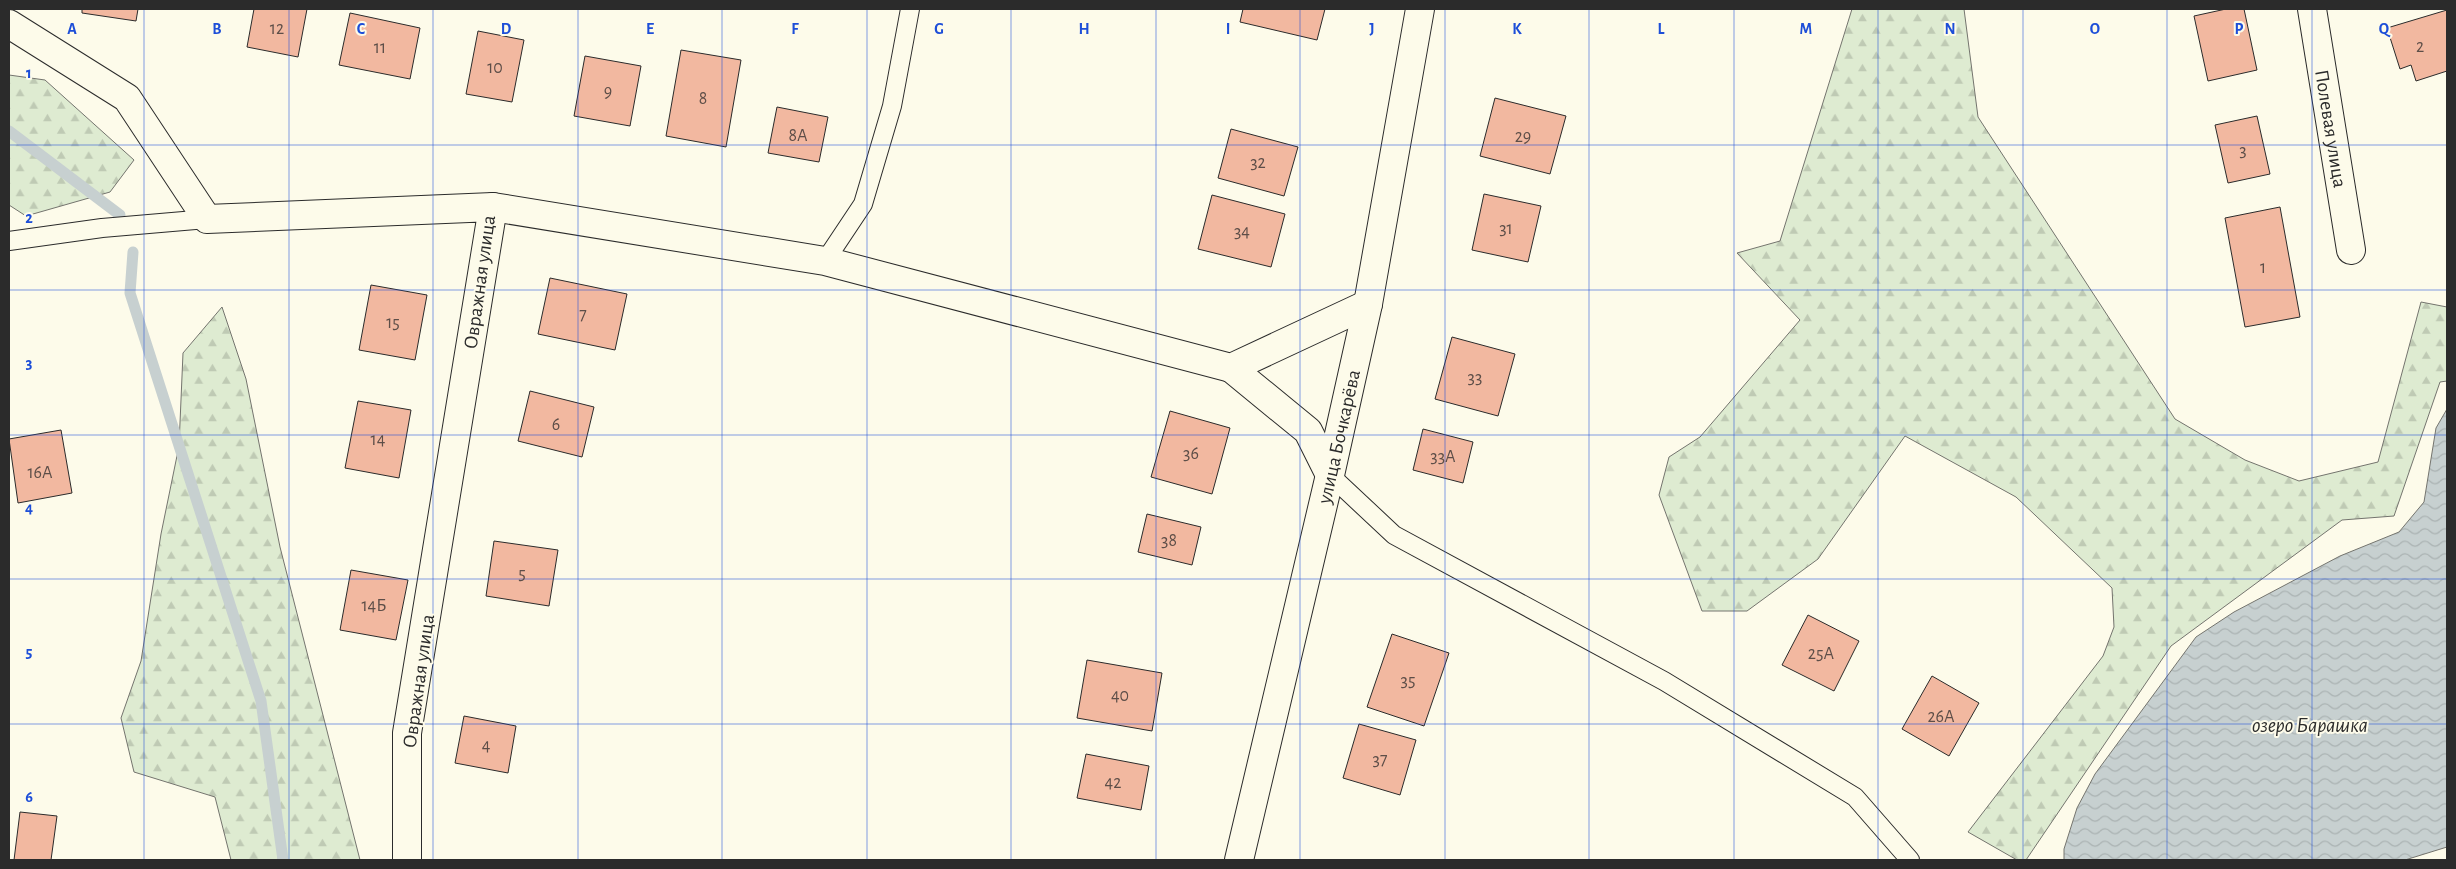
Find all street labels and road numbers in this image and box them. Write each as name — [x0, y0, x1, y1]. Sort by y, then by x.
street label: Полевая улица — [2311, 68, 2350, 189]
street label: Овражная улица — [461, 214, 499, 350]
street label: улица Бочкарёва — [1314, 368, 1364, 507]
street label: Овражная улица — [400, 613, 438, 749]

